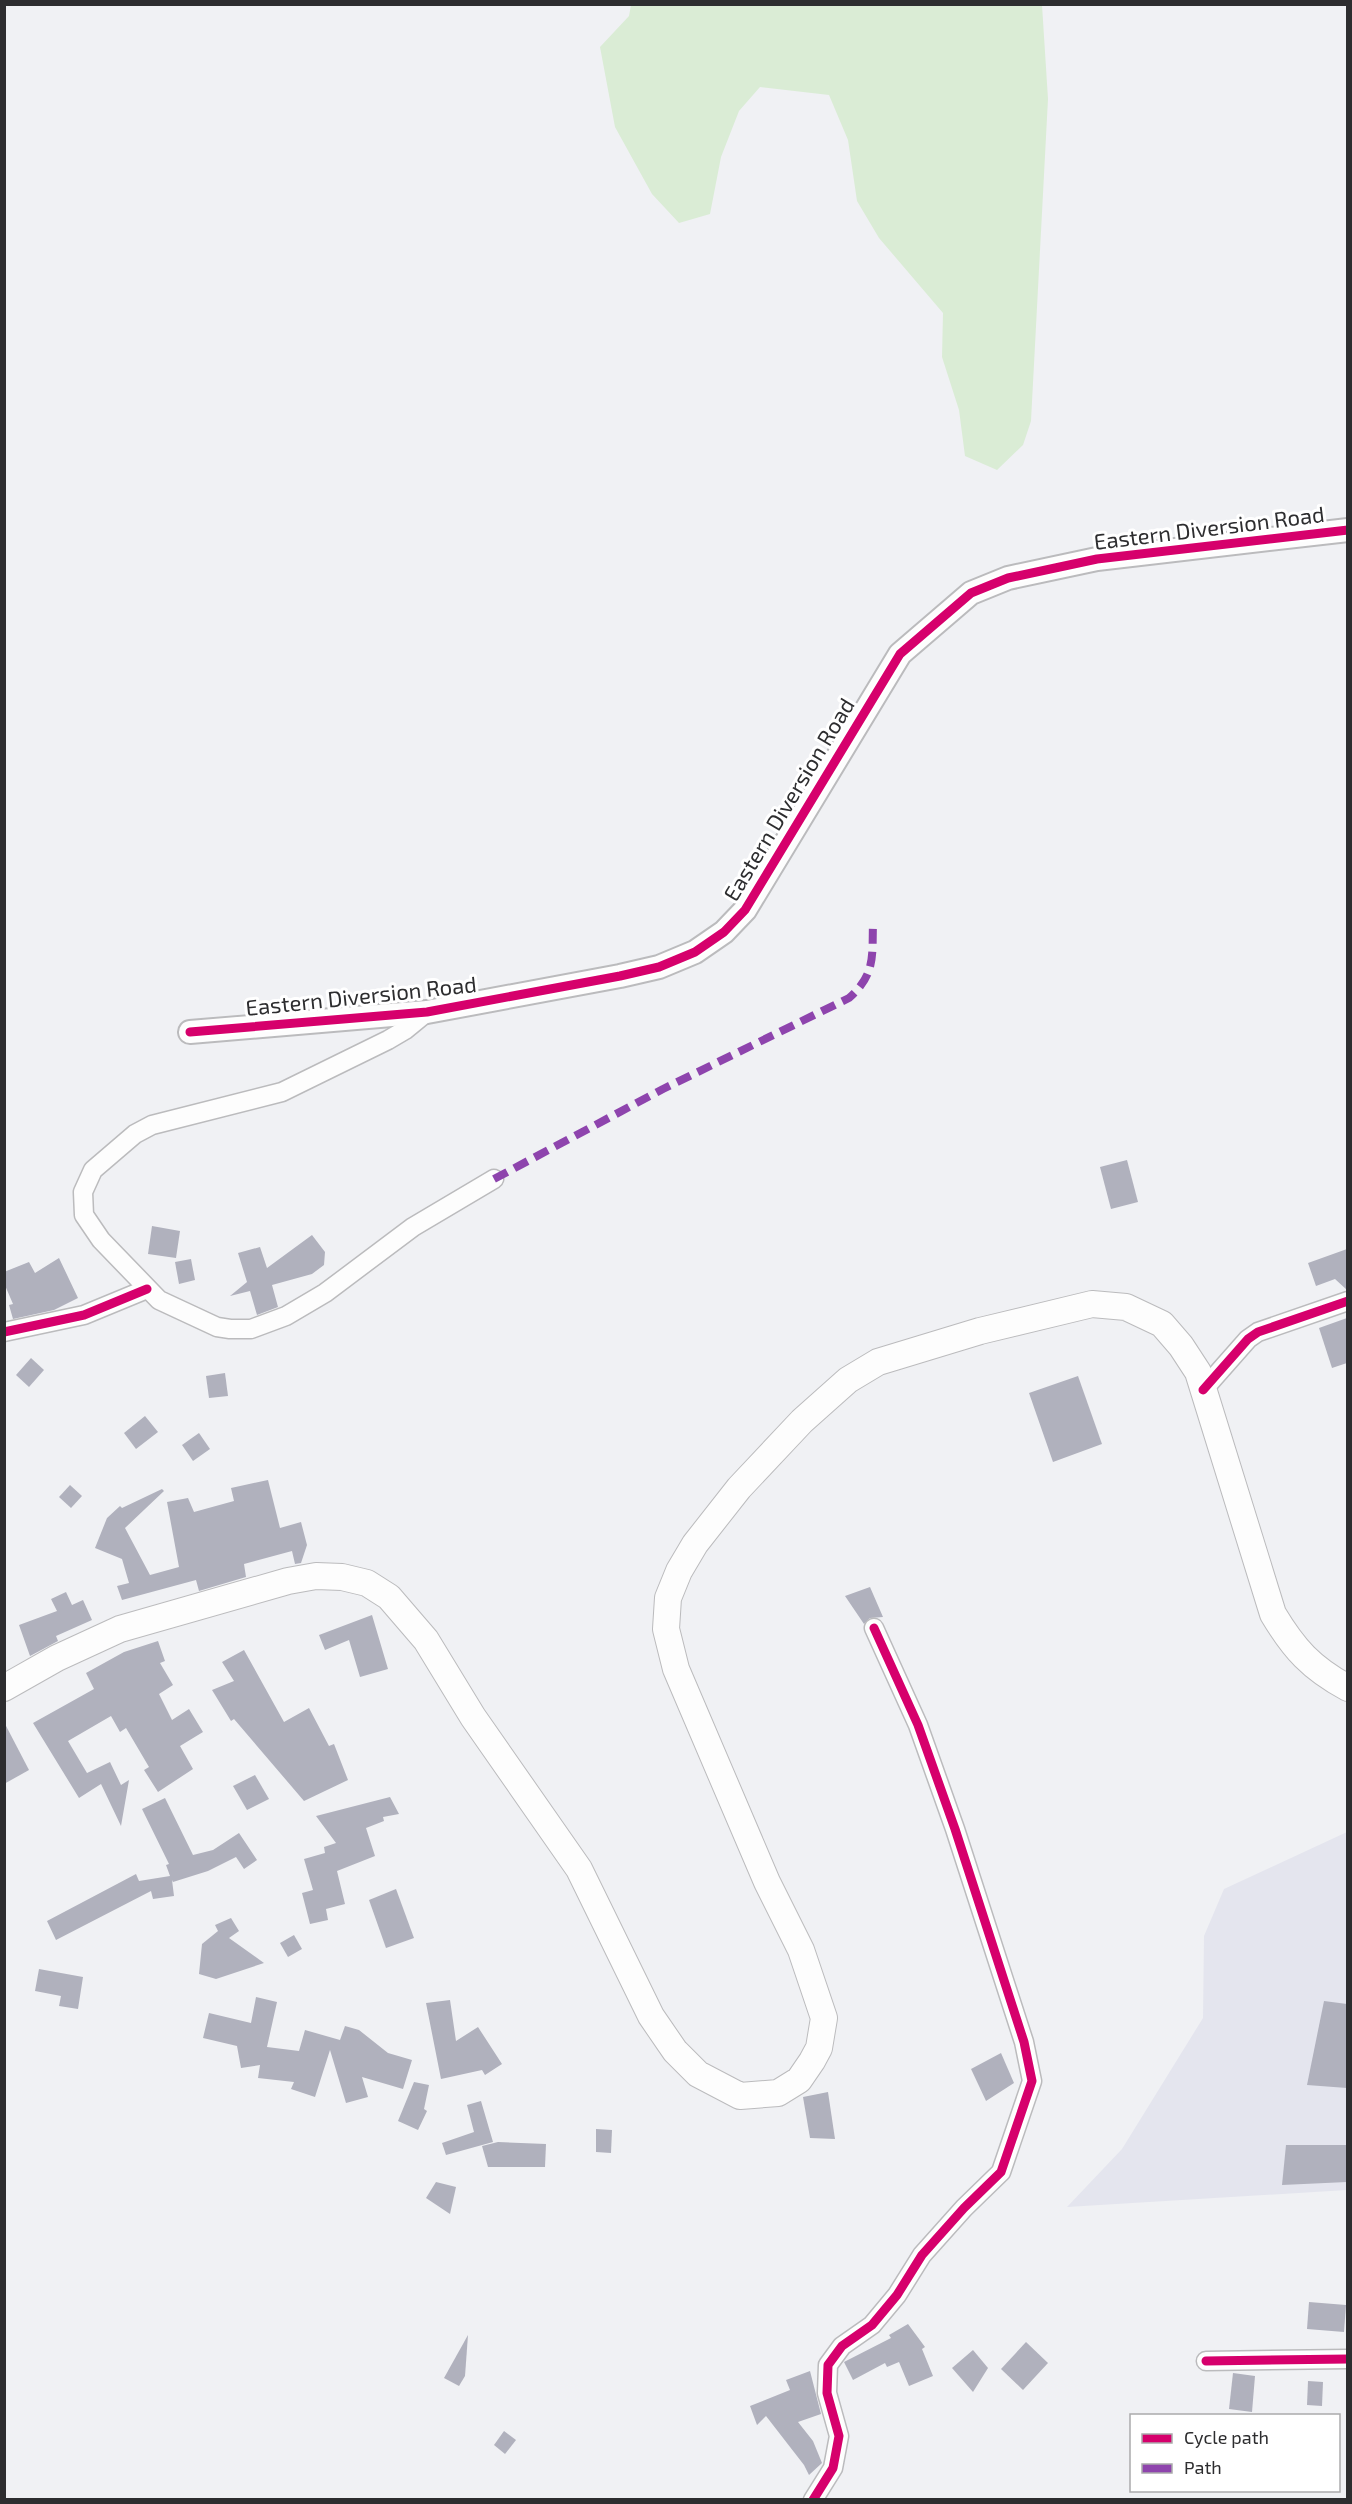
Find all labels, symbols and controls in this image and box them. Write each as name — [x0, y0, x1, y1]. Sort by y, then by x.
street label: Eastern Diversion Road — [1092, 500, 1326, 554]
street label: Eastern Diversion Road — [717, 693, 859, 905]
street label: Eastern Diversion Road — [244, 970, 478, 1020]
legend — [1130, 2414, 1340, 2492]
text: Cycle path — [1184, 2426, 1269, 2448]
text: Path — [1184, 2456, 1222, 2478]

